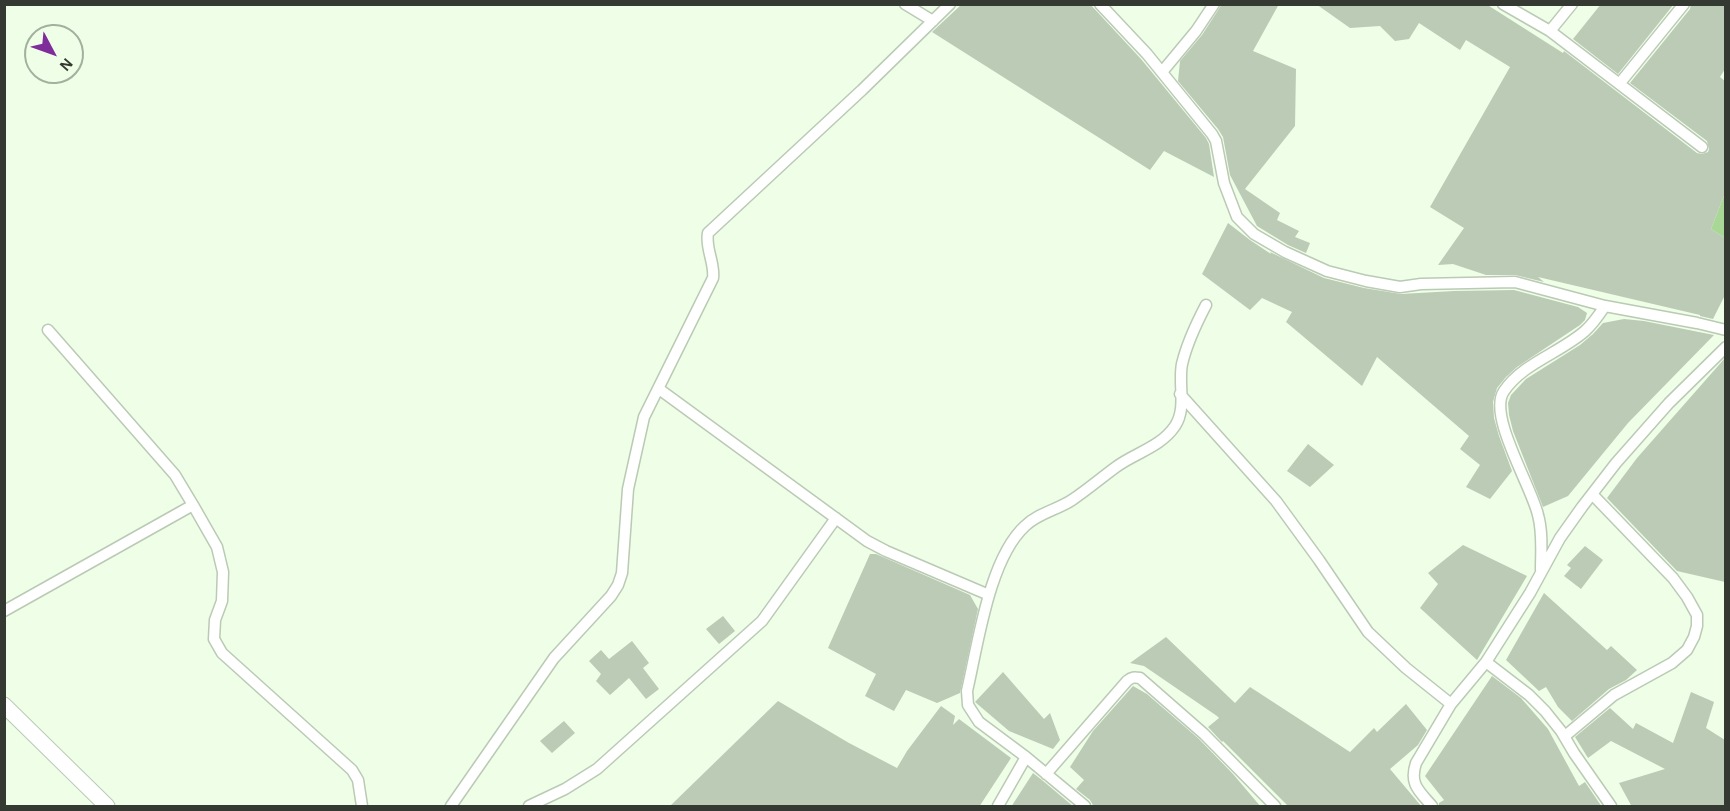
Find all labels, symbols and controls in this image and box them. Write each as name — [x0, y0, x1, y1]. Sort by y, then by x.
north arrow — [24, 24, 84, 84]
text: N — [56, 55, 76, 74]

